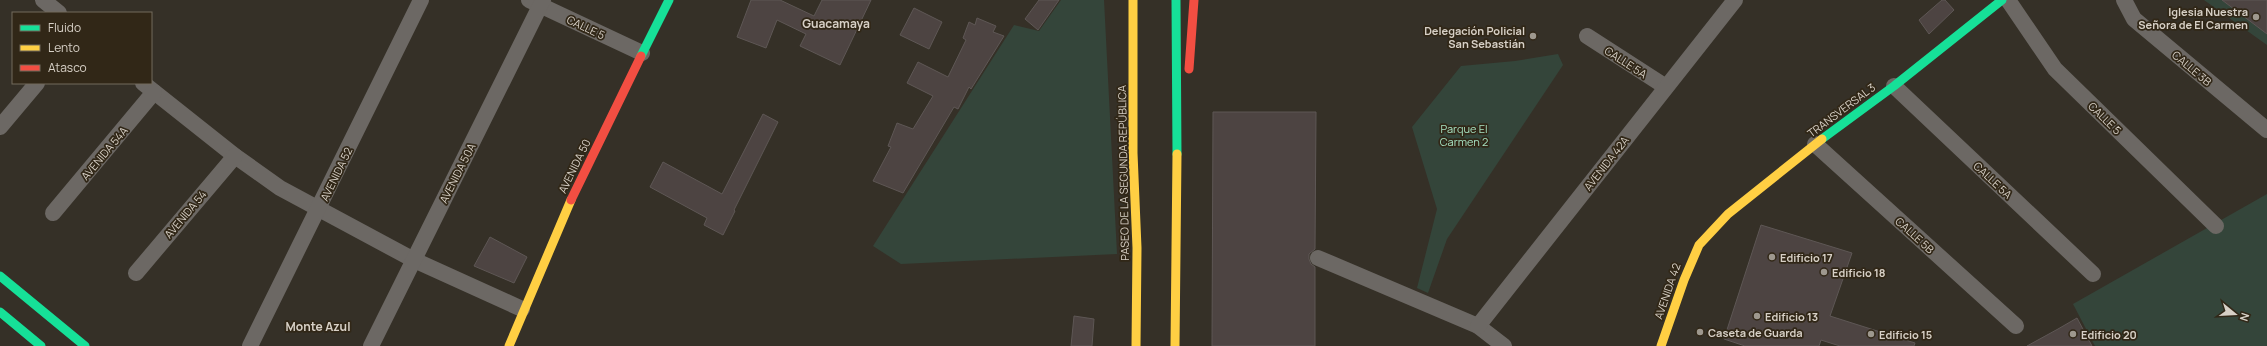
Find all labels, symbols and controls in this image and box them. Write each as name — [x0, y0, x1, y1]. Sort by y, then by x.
place label: Iglesia Nuestra Señora de El Carmen — [2138, 4, 2248, 32]
legend — [12, 12, 152, 84]
street label: CALLE 5 — [564, 12, 608, 42]
marker: Iglesia Nuestra Señora de El Carmen — [2251, 12, 2261, 22]
district label: Guacamaya — [802, 15, 870, 32]
text: Fluido — [48, 19, 81, 36]
place label: Delegación Policial San Sebastián — [1424, 23, 1525, 51]
marker: Delegación Policial San Sebastián — [1528, 31, 1538, 41]
text: Lento — [48, 39, 80, 56]
street label: CALLE 5A — [1602, 43, 1650, 81]
street label: CALLE 3B — [2169, 47, 2215, 89]
text: Atasco — [48, 59, 87, 76]
street label: TRANSVERSAL 3 — [1804, 79, 1878, 141]
street label: PASEO DE LA SEGUNDA REPÚBLICA — [1114, 85, 1132, 261]
street label: CALLE 5 — [2085, 98, 2125, 138]
park label: Parque El Carmen 2 — [1440, 121, 1488, 149]
street label: AVENIDA 54A — [77, 123, 131, 183]
street label: AVENIDA 42A — [1580, 133, 1632, 193]
street label: AVENIDA 50 — [554, 136, 594, 196]
street label: AVENIDA 50A — [435, 140, 479, 206]
street label: AVENIDA 52 — [317, 145, 355, 203]
street label: CALLE 5A — [1970, 158, 2016, 202]
street label: AVENIDA 54 — [160, 187, 210, 241]
street label: CALLE 5B — [1892, 214, 1938, 257]
place label: Edificio 17 — [1780, 250, 1833, 265]
marker: Edificio 17 — [1767, 252, 1777, 262]
street label: AVENIDA 42 — [1650, 261, 1684, 321]
place label: Edificio 18 — [1832, 265, 1886, 280]
marker: Edificio 18 — [1819, 267, 1829, 277]
north arrow — [2215, 294, 2255, 334]
place label: Edificio 13 — [1765, 309, 1818, 324]
marker: Edificio 13 — [1752, 311, 1762, 321]
text: N — [2237, 311, 2253, 323]
district label: Monte Azul — [286, 318, 351, 335]
place label: Caseta de Guarda — [1708, 325, 1803, 340]
marker: Caseta de Guarda — [1695, 327, 1705, 337]
place label: Edificio 15 — [1879, 327, 1932, 342]
place label: Edificio 20 — [2081, 327, 2137, 342]
marker: Edificio 15 — [1866, 329, 1876, 339]
marker: Edificio 20 — [2068, 329, 2078, 339]

